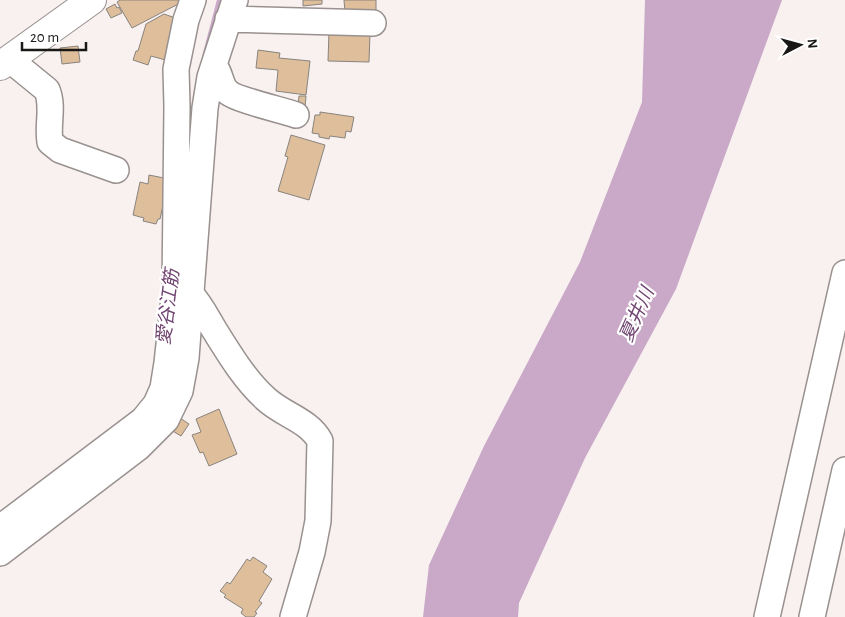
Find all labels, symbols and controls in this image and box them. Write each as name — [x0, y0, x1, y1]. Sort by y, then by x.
scale bar — [22, 20, 86, 52]
north arrow — [775, 20, 825, 70]
text: 20 m — [30, 30, 59, 45]
text: N — [804, 38, 819, 49]
water label: 愛谷江筋 — [152, 265, 183, 346]
water label: 夏井川 — [616, 282, 658, 345]

